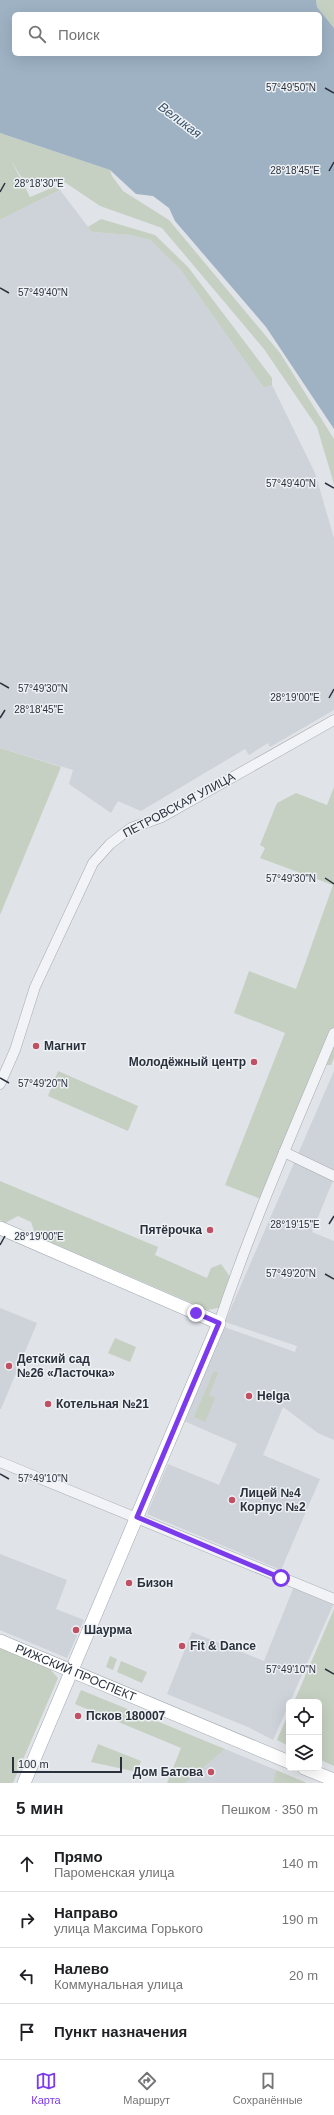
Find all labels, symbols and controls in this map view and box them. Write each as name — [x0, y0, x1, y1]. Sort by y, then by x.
search box — [12, 12, 322, 56]
icon: search — [26, 23, 48, 45]
text: Поиск — [58, 26, 100, 43]
text: 57°49'50"N — [266, 82, 316, 93]
water label: Великая — [155, 99, 205, 141]
text: 28°18'45"E — [270, 165, 320, 176]
text: 28°18'30"E — [14, 178, 64, 189]
text: 57°49'40"N — [18, 287, 68, 298]
text: 57°49'40"N — [266, 478, 316, 489]
text: 57°49'30"N — [18, 683, 68, 694]
text: 28°19'00"E — [270, 692, 320, 703]
text: 28°18'45"E — [14, 704, 64, 715]
street label: ПЕТРОВСКАЯ УЛИЦА — [121, 769, 237, 841]
text: 57°49'30"N — [266, 873, 316, 884]
place label: Магнит — [44, 1039, 86, 1053]
marker: Магнит — [31, 1041, 41, 1051]
place label: Молодёжный центр — [129, 1055, 246, 1069]
marker: Молодёжный центр — [249, 1057, 259, 1067]
text: 57°49'20"N — [18, 1078, 68, 1089]
text: 28°19'15"E — [270, 1219, 320, 1230]
place label: Пятёрочка — [140, 1223, 202, 1237]
marker: Пятёрочка — [205, 1225, 215, 1235]
text: 28°19'00"E — [14, 1231, 64, 1242]
text: 57°49'20"N — [266, 1268, 316, 1279]
route end — [187, 1304, 205, 1322]
place label: Детский сад №26 «Ласточка» — [17, 1352, 115, 1380]
marker: Детский сад №26 «Ласточка» — [4, 1361, 14, 1371]
place label: Helga — [257, 1389, 290, 1403]
marker: Helga — [244, 1391, 254, 1401]
place label: Котельная №21 — [56, 1397, 149, 1411]
marker: Котельная №21 — [43, 1399, 53, 1409]
text: 57°49'10"N — [18, 1473, 68, 1484]
place label: Лицей №4 Корпус №2 — [240, 1486, 306, 1514]
marker: Лицей №4 Корпус №2 — [227, 1495, 237, 1505]
route start — [272, 1569, 290, 1587]
place label: Бизон — [137, 1576, 173, 1590]
marker: Бизон — [124, 1578, 134, 1588]
place label: Шаурма — [84, 1623, 132, 1637]
marker: Шаурма — [71, 1625, 81, 1635]
place label: Fit & Dance — [190, 1639, 256, 1653]
street label: РИЖСКИЙ ПРОСПЕКТ — [13, 1641, 139, 1704]
marker: Fit & Dance — [177, 1641, 187, 1651]
text: 57°49'10"N — [266, 1664, 316, 1675]
map controls — [286, 1699, 322, 1771]
button: locate — [286, 1699, 322, 1735]
place label: Псков 180007 — [86, 1709, 166, 1723]
marker: Псков 180007 — [73, 1711, 83, 1721]
button: layers — [286, 1735, 322, 1771]
scale bar — [12, 1755, 122, 1774]
text: 100 m — [18, 1758, 49, 1770]
place label: Дом Батова — [133, 1765, 203, 1779]
marker: Дом Батова — [206, 1767, 216, 1777]
text: 5 мин — [16, 1799, 63, 1818]
text: Пешком · 350 m — [221, 1802, 318, 1817]
text: Прямо — [54, 1848, 103, 1865]
icon: ahead — [16, 1853, 38, 1875]
text: 140 m — [282, 1856, 318, 1871]
text: Пароменская улица — [54, 1865, 174, 1880]
text: Направо — [54, 1904, 118, 1921]
icon: right — [16, 1909, 38, 1931]
text: 190 m — [282, 1912, 318, 1927]
text: улица Максима Горького — [54, 1921, 203, 1936]
text: Налево — [54, 1960, 109, 1977]
icon: left — [16, 1965, 38, 1987]
text: 20 m — [289, 1968, 318, 1983]
text: Коммунальная улица — [54, 1977, 183, 1992]
icon: arrive — [16, 2021, 38, 2043]
text: Пункт назначения — [54, 2023, 187, 2040]
tab: Карта — [31, 2070, 61, 2106]
tab: Маршрут — [123, 2070, 170, 2106]
tab: Сохранённые — [233, 2070, 303, 2106]

